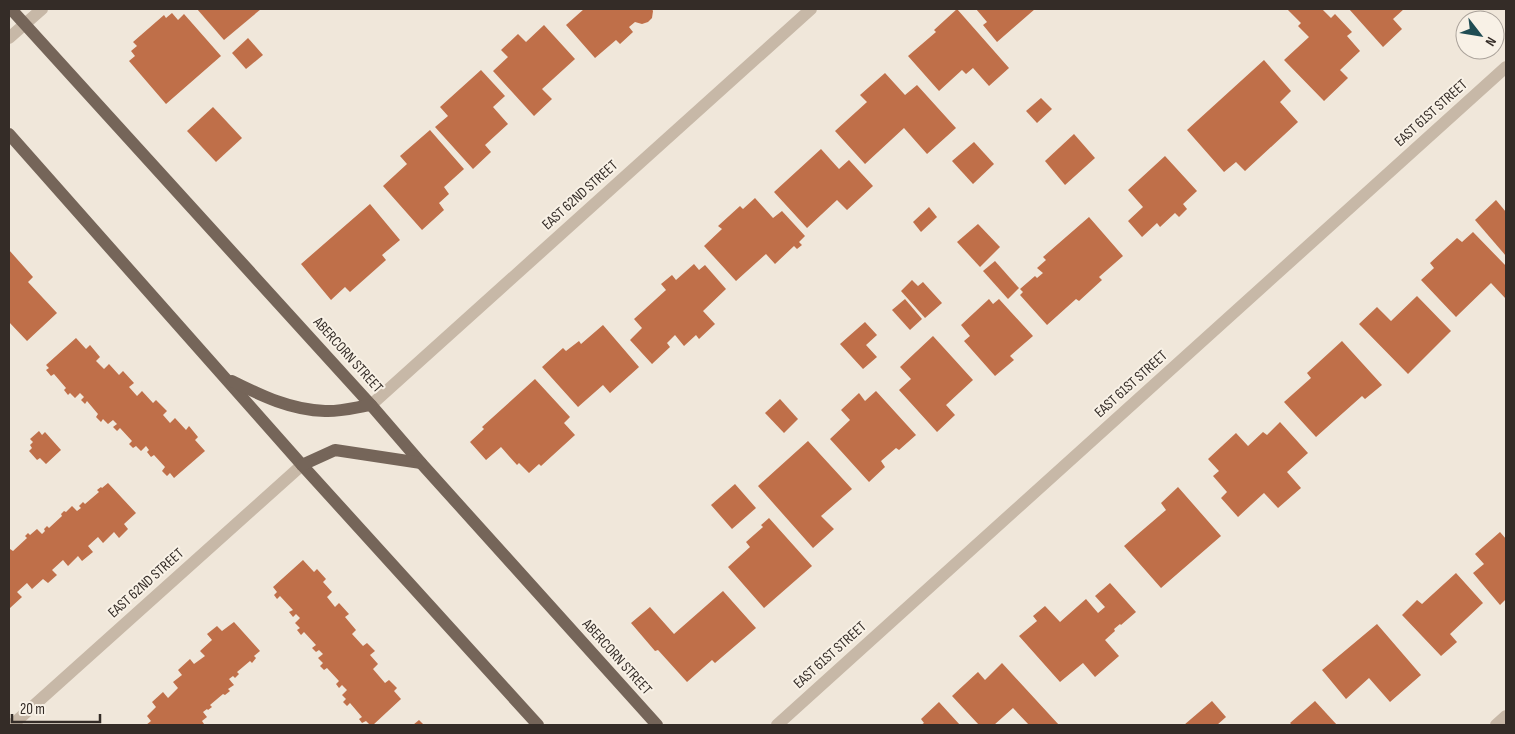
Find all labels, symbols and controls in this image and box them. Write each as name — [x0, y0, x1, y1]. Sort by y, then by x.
north arrow — [1455, 10, 1505, 60]
text: N — [1482, 34, 1500, 49]
street label: EAST 61ST STREET — [1391, 75, 1471, 151]
street label: EAST 62ND STREET — [538, 156, 622, 234]
street label: ABERCORN STREET — [308, 312, 387, 397]
street label: EAST 61ST STREET — [1091, 346, 1171, 422]
street label: EAST 62ND STREET — [104, 544, 188, 622]
street label: ABERCORN STREET — [577, 614, 656, 699]
street label: EAST 61ST STREET — [790, 617, 870, 693]
scale bar — [12, 692, 100, 724]
text: 20 m — [20, 700, 45, 719]

